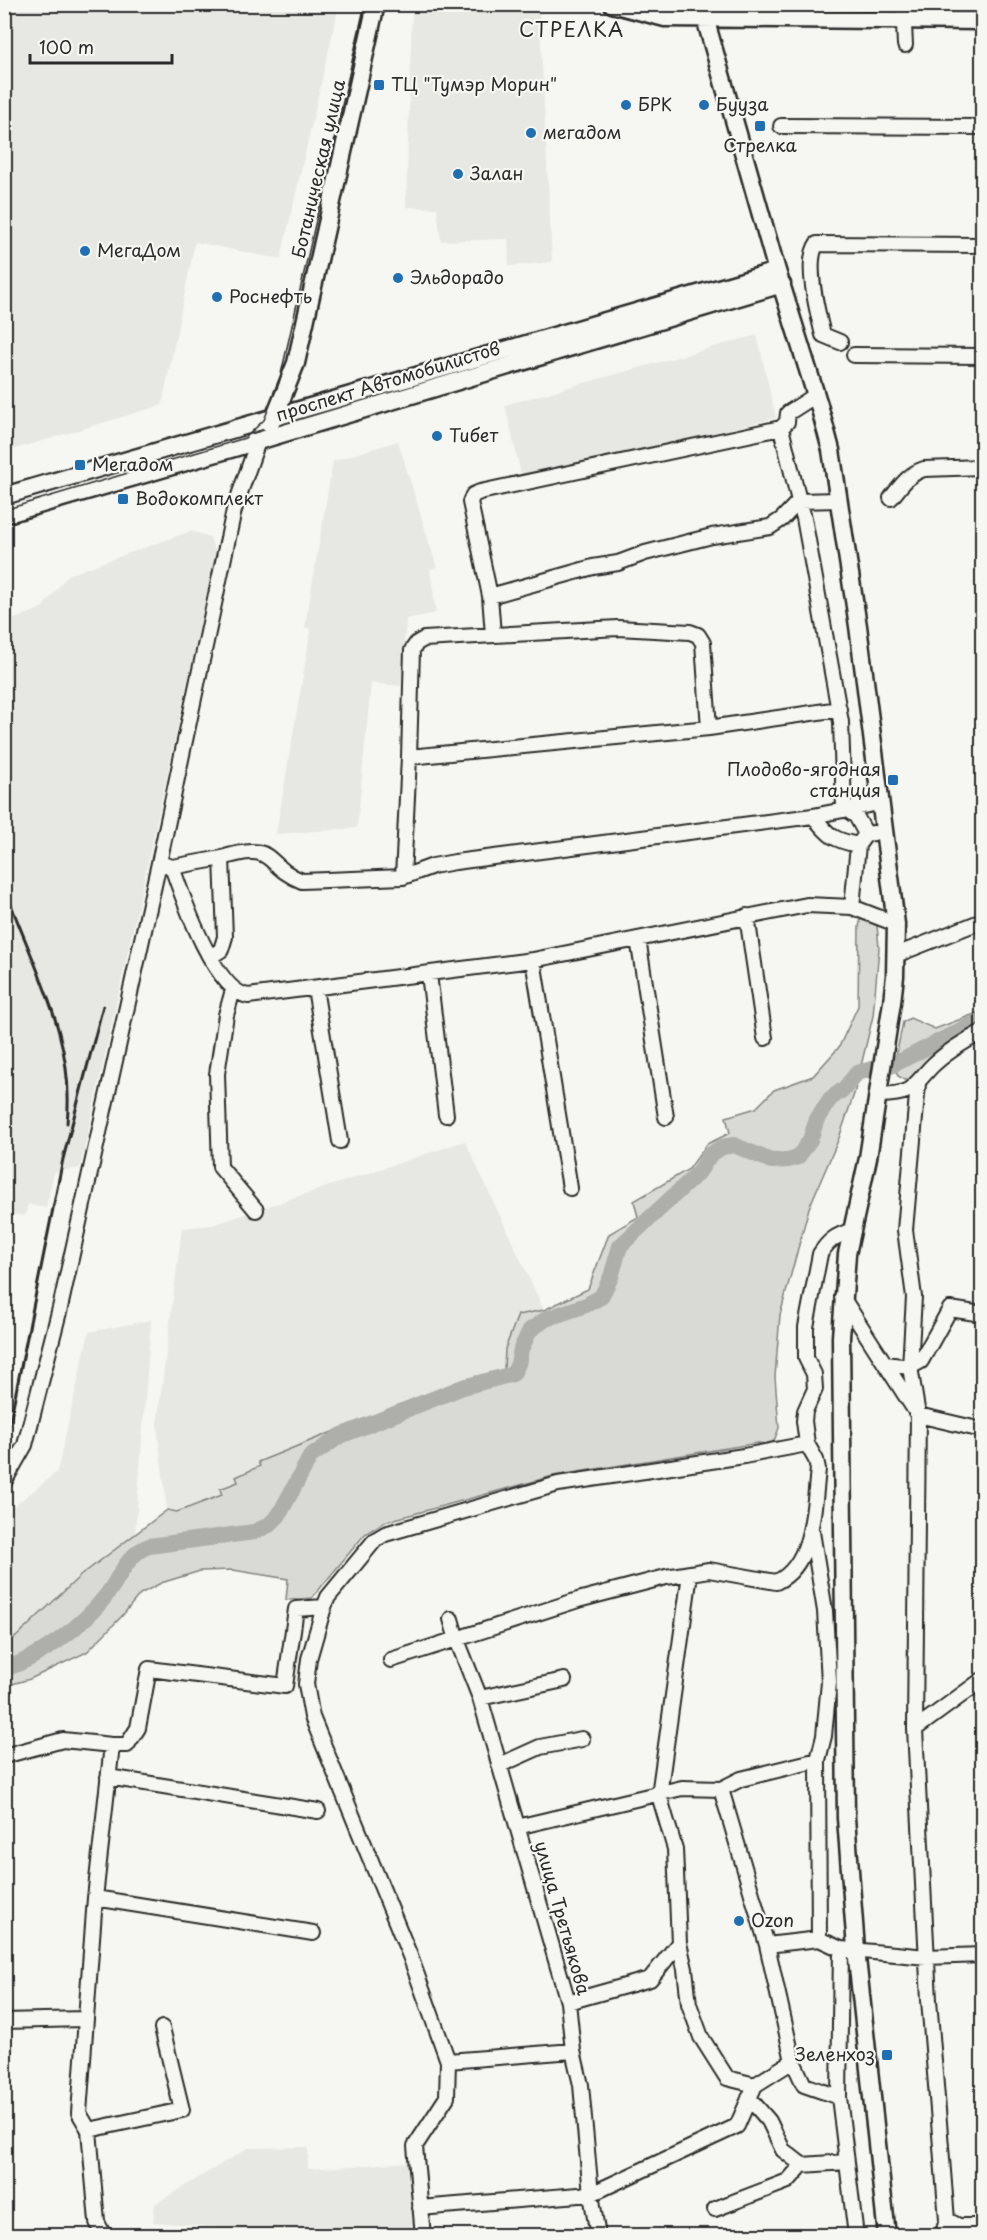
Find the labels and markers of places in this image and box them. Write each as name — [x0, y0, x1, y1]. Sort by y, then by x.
place label: ТЦ "Тумэр Морин" — [391, 70, 557, 97]
marker: ТЦ "Тумэр Морин" — [372, 78, 386, 92]
place label: БРК — [638, 90, 672, 117]
place label: Бууза — [716, 90, 769, 117]
marker: БРК — [619, 98, 633, 112]
marker: Бууза — [697, 98, 711, 112]
place label: мегадом — [543, 118, 621, 145]
marker: Стрелка — [753, 119, 767, 133]
marker: мегадом — [524, 126, 538, 140]
place label: Стрелка — [723, 131, 797, 158]
place label: Залан — [469, 159, 523, 186]
marker: Залан — [451, 167, 465, 181]
place label: МегаДом — [97, 236, 181, 263]
marker: МегаДом — [78, 244, 92, 258]
place label: Эльдорадо — [410, 263, 504, 290]
marker: Эльдорадо — [391, 271, 405, 285]
place label: Роснефть — [229, 282, 313, 309]
marker: Роснефть — [210, 290, 224, 304]
place label: Тибет — [449, 421, 498, 448]
marker: Тибет — [430, 429, 444, 443]
place label: Мегадом — [92, 450, 174, 477]
marker: Мегадом — [73, 458, 87, 472]
place label: Водокомплект — [135, 484, 263, 511]
marker: Водокомплект — [116, 492, 130, 506]
place label: Плодово-ягодная станция — [727, 755, 881, 803]
marker: Плодово-ягодная станция — [886, 773, 900, 787]
place label: Ozon — [751, 1906, 794, 1933]
marker: Ozon — [732, 1914, 746, 1928]
place label: Зеленхоз — [795, 2040, 875, 2067]
marker: Зеленхоз — [880, 2048, 894, 2062]

